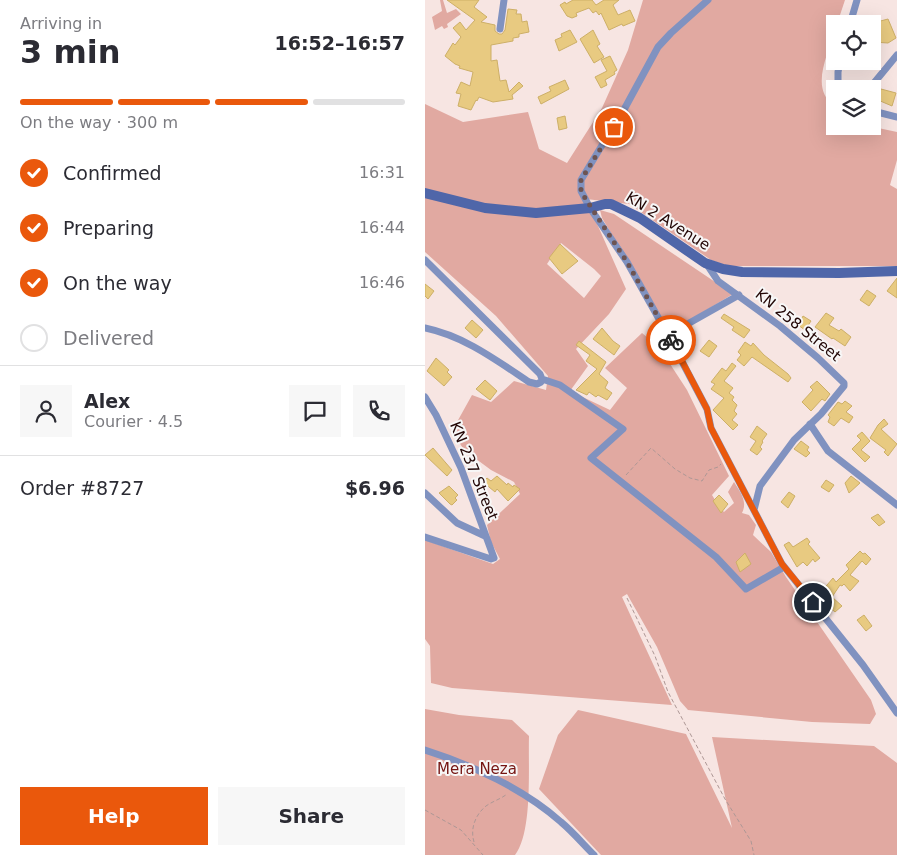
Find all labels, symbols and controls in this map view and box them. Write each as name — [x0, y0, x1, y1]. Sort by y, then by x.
text: Arriving in — [20, 14, 102, 33]
map controls — [826, 15, 881, 135]
button: locate — [826, 15, 881, 70]
text: 16:52–16:57 — [275, 32, 405, 54]
text: 3 min — [20, 33, 121, 71]
button: layers — [826, 80, 881, 135]
pin — [593, 106, 635, 148]
text: On the way · 300 m — [20, 113, 178, 132]
icon: bag — [600, 113, 628, 141]
icon: check — [20, 159, 48, 187]
text: Confirmed — [63, 162, 162, 184]
text: 16:31 — [359, 163, 405, 182]
street label: KN 2 Avenue — [623, 188, 713, 254]
icon: check — [20, 214, 48, 242]
text: Preparing — [63, 217, 154, 239]
text: 16:44 — [359, 218, 405, 237]
icon: check — [20, 269, 48, 297]
text: On the way — [63, 272, 172, 294]
text: 16:46 — [359, 273, 405, 292]
street label: KN 258 Street — [752, 285, 844, 365]
courier — [646, 315, 696, 365]
icon: bike — [657, 326, 685, 354]
text: Delivered — [63, 327, 154, 349]
button: person — [20, 385, 72, 437]
button: chat — [289, 385, 341, 437]
button: phone — [353, 385, 405, 437]
text: Alex — [84, 390, 130, 412]
text: Courier · 4.5 — [84, 412, 183, 431]
street label: KN 237 Street — [446, 419, 502, 523]
text: Order #8727 — [20, 477, 144, 499]
text: $6.96 — [345, 477, 405, 499]
pin — [792, 581, 834, 623]
icon: home — [799, 588, 827, 616]
park label: Mera Neza — [437, 760, 517, 778]
button: Help — [20, 787, 208, 845]
button: Share — [218, 787, 405, 845]

